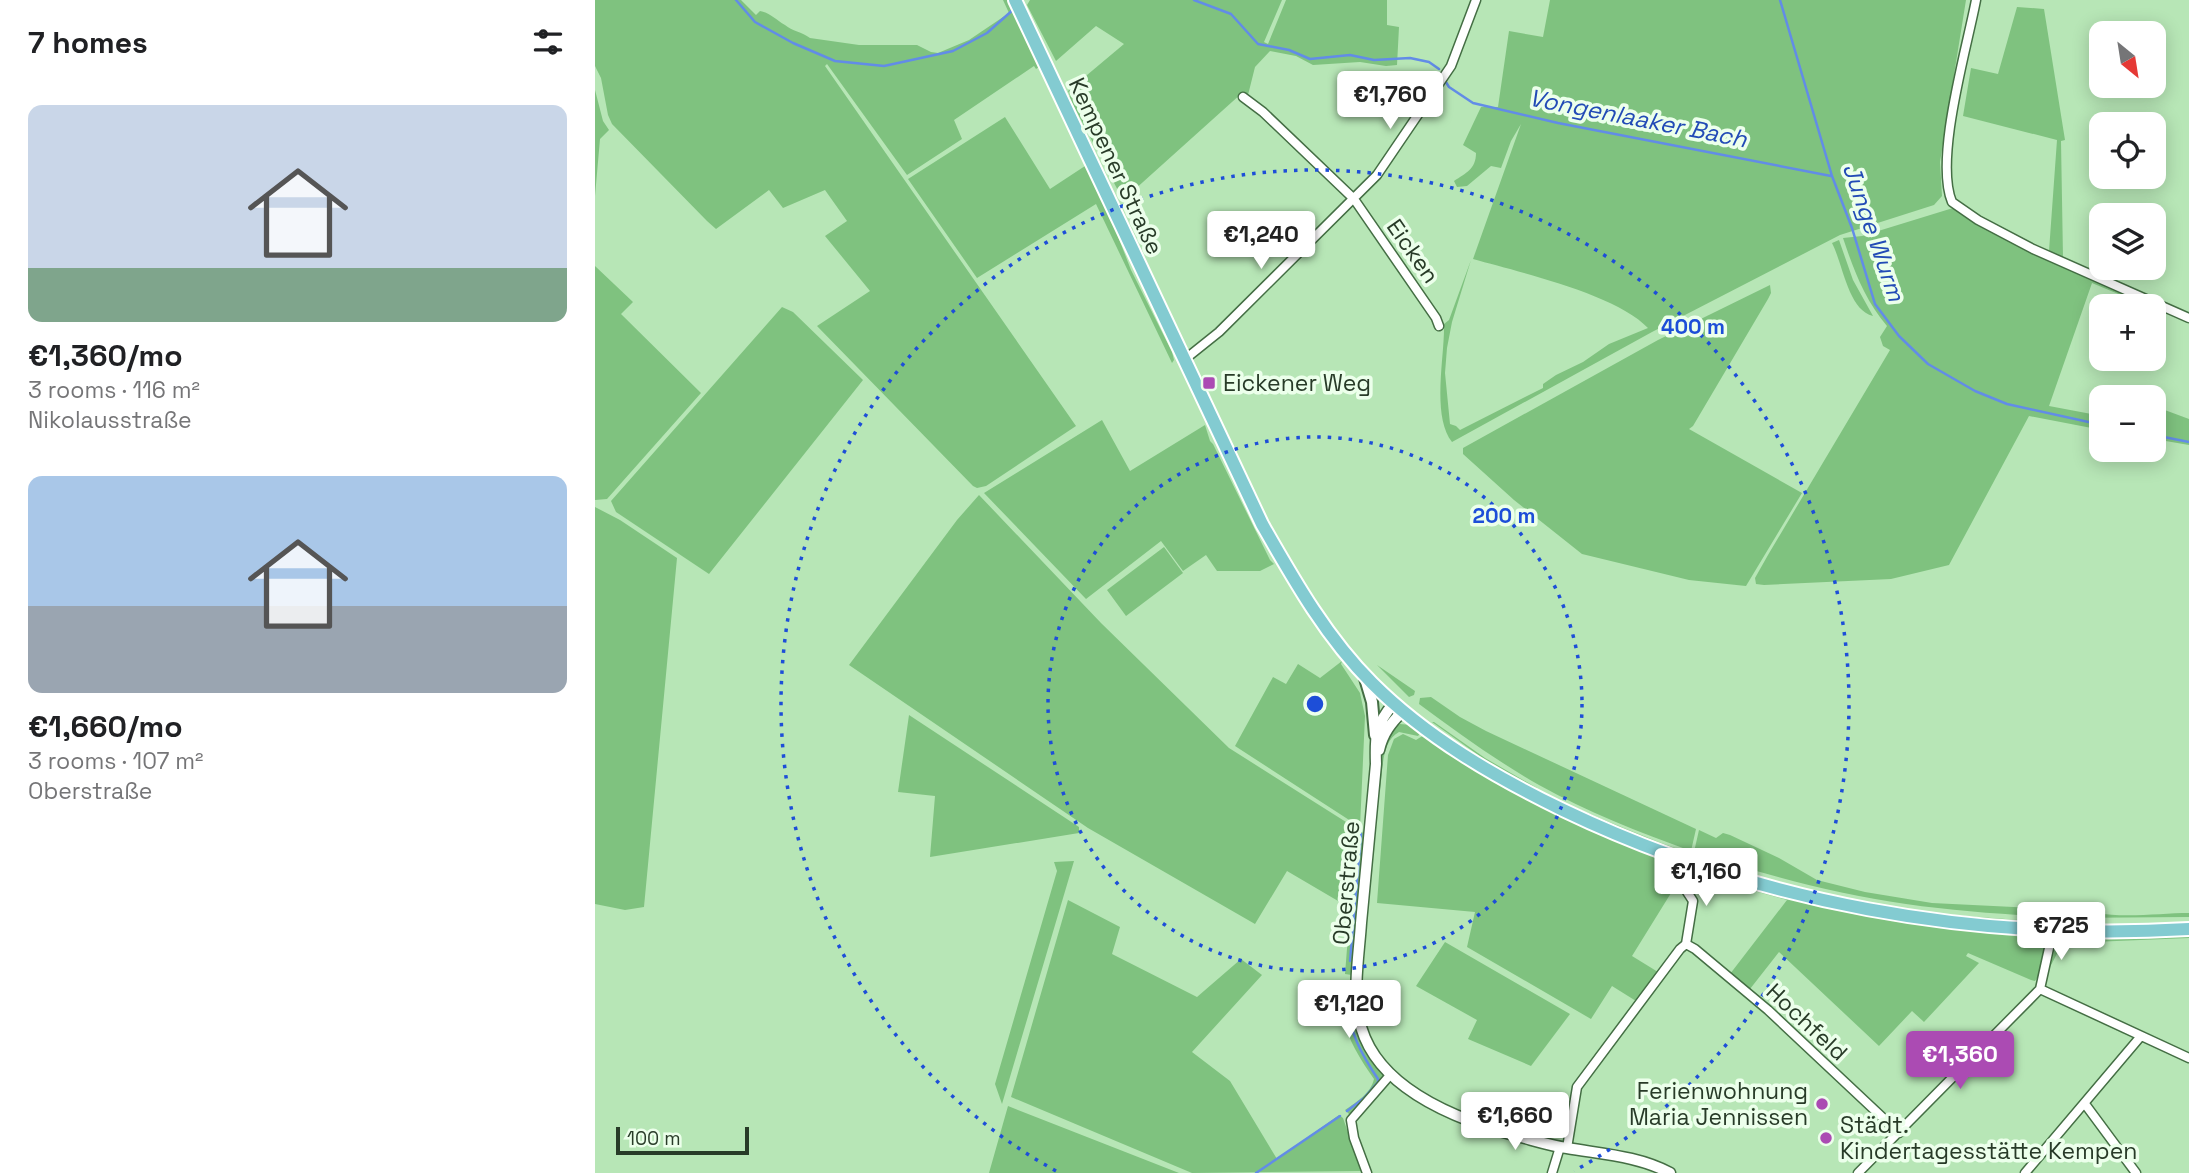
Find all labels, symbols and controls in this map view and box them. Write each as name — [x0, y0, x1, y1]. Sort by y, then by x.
north arrow — [2089, 21, 2167, 98]
map controls — [2089, 21, 2166, 462]
text: 7 homes — [28, 23, 148, 62]
icon: filters — [529, 23, 567, 61]
pin: €1,760 — [1333, 72, 1447, 131]
street label: Kempener Straße — [1062, 73, 1170, 259]
text: €1,760 — [1353, 79, 1427, 109]
water label: Vongenlaaker Bach — [1526, 82, 1751, 155]
button: locate — [2089, 112, 2166, 189]
icon: home — [235, 150, 361, 276]
water label: Junge Wurm — [1836, 159, 1913, 306]
button: layers — [2089, 203, 2166, 280]
pin: €1,240 — [1204, 212, 1318, 271]
street label: Eicken — [1380, 213, 1446, 289]
text: €1,240 — [1223, 219, 1299, 249]
button: + — [2089, 294, 2166, 371]
text: 400 m — [1661, 313, 1725, 340]
text: €1,360/mo — [28, 336, 183, 375]
place label: Eickener Weg — [1223, 368, 1371, 398]
text: 3 rooms · 116 m² — [28, 375, 200, 405]
marker: Eickener Weg — [1201, 375, 1217, 391]
button: − — [2089, 385, 2166, 462]
text: Nikolausstraße — [28, 405, 192, 435]
text: 200 m — [1473, 502, 1535, 529]
icon: home — [235, 521, 361, 647]
centre of rings — [1303, 692, 1327, 716]
text: €1,660/mo — [28, 707, 183, 746]
text: 3 rooms · 107 m² — [28, 746, 204, 776]
text: Oberstraße — [28, 776, 152, 806]
street label: Oberstraße — [1326, 820, 1366, 946]
pin: €1,160 — [1649, 848, 1763, 908]
text: €1,160 — [1670, 856, 1742, 886]
pin: €725 — [2020, 902, 2102, 962]
text: €725 — [2033, 910, 2089, 940]
street label: Hochfeld — [1760, 977, 1854, 1067]
pin: €1,120 — [1292, 981, 1406, 1040]
text: €1,120 — [1314, 988, 1384, 1018]
pin: €1,360 — [1903, 1032, 2017, 1091]
text: €1,360 — [1922, 1039, 1998, 1069]
place label: Ferienwohnung Maria Jennissen — [1629, 1076, 1808, 1132]
pin: €1,660 — [1458, 1092, 1572, 1152]
marker: Ferienwohnung Maria Jennissen — [1814, 1096, 1830, 1112]
text: €1,660 — [1477, 1100, 1553, 1130]
place label: Städt. Kindertagesstätte Kempen — [1840, 1110, 2137, 1166]
scale bar — [616, 1124, 749, 1156]
text: 100 m — [627, 1126, 681, 1151]
marker: Städt. Kindertagesstätte Kempen — [1818, 1130, 1834, 1146]

